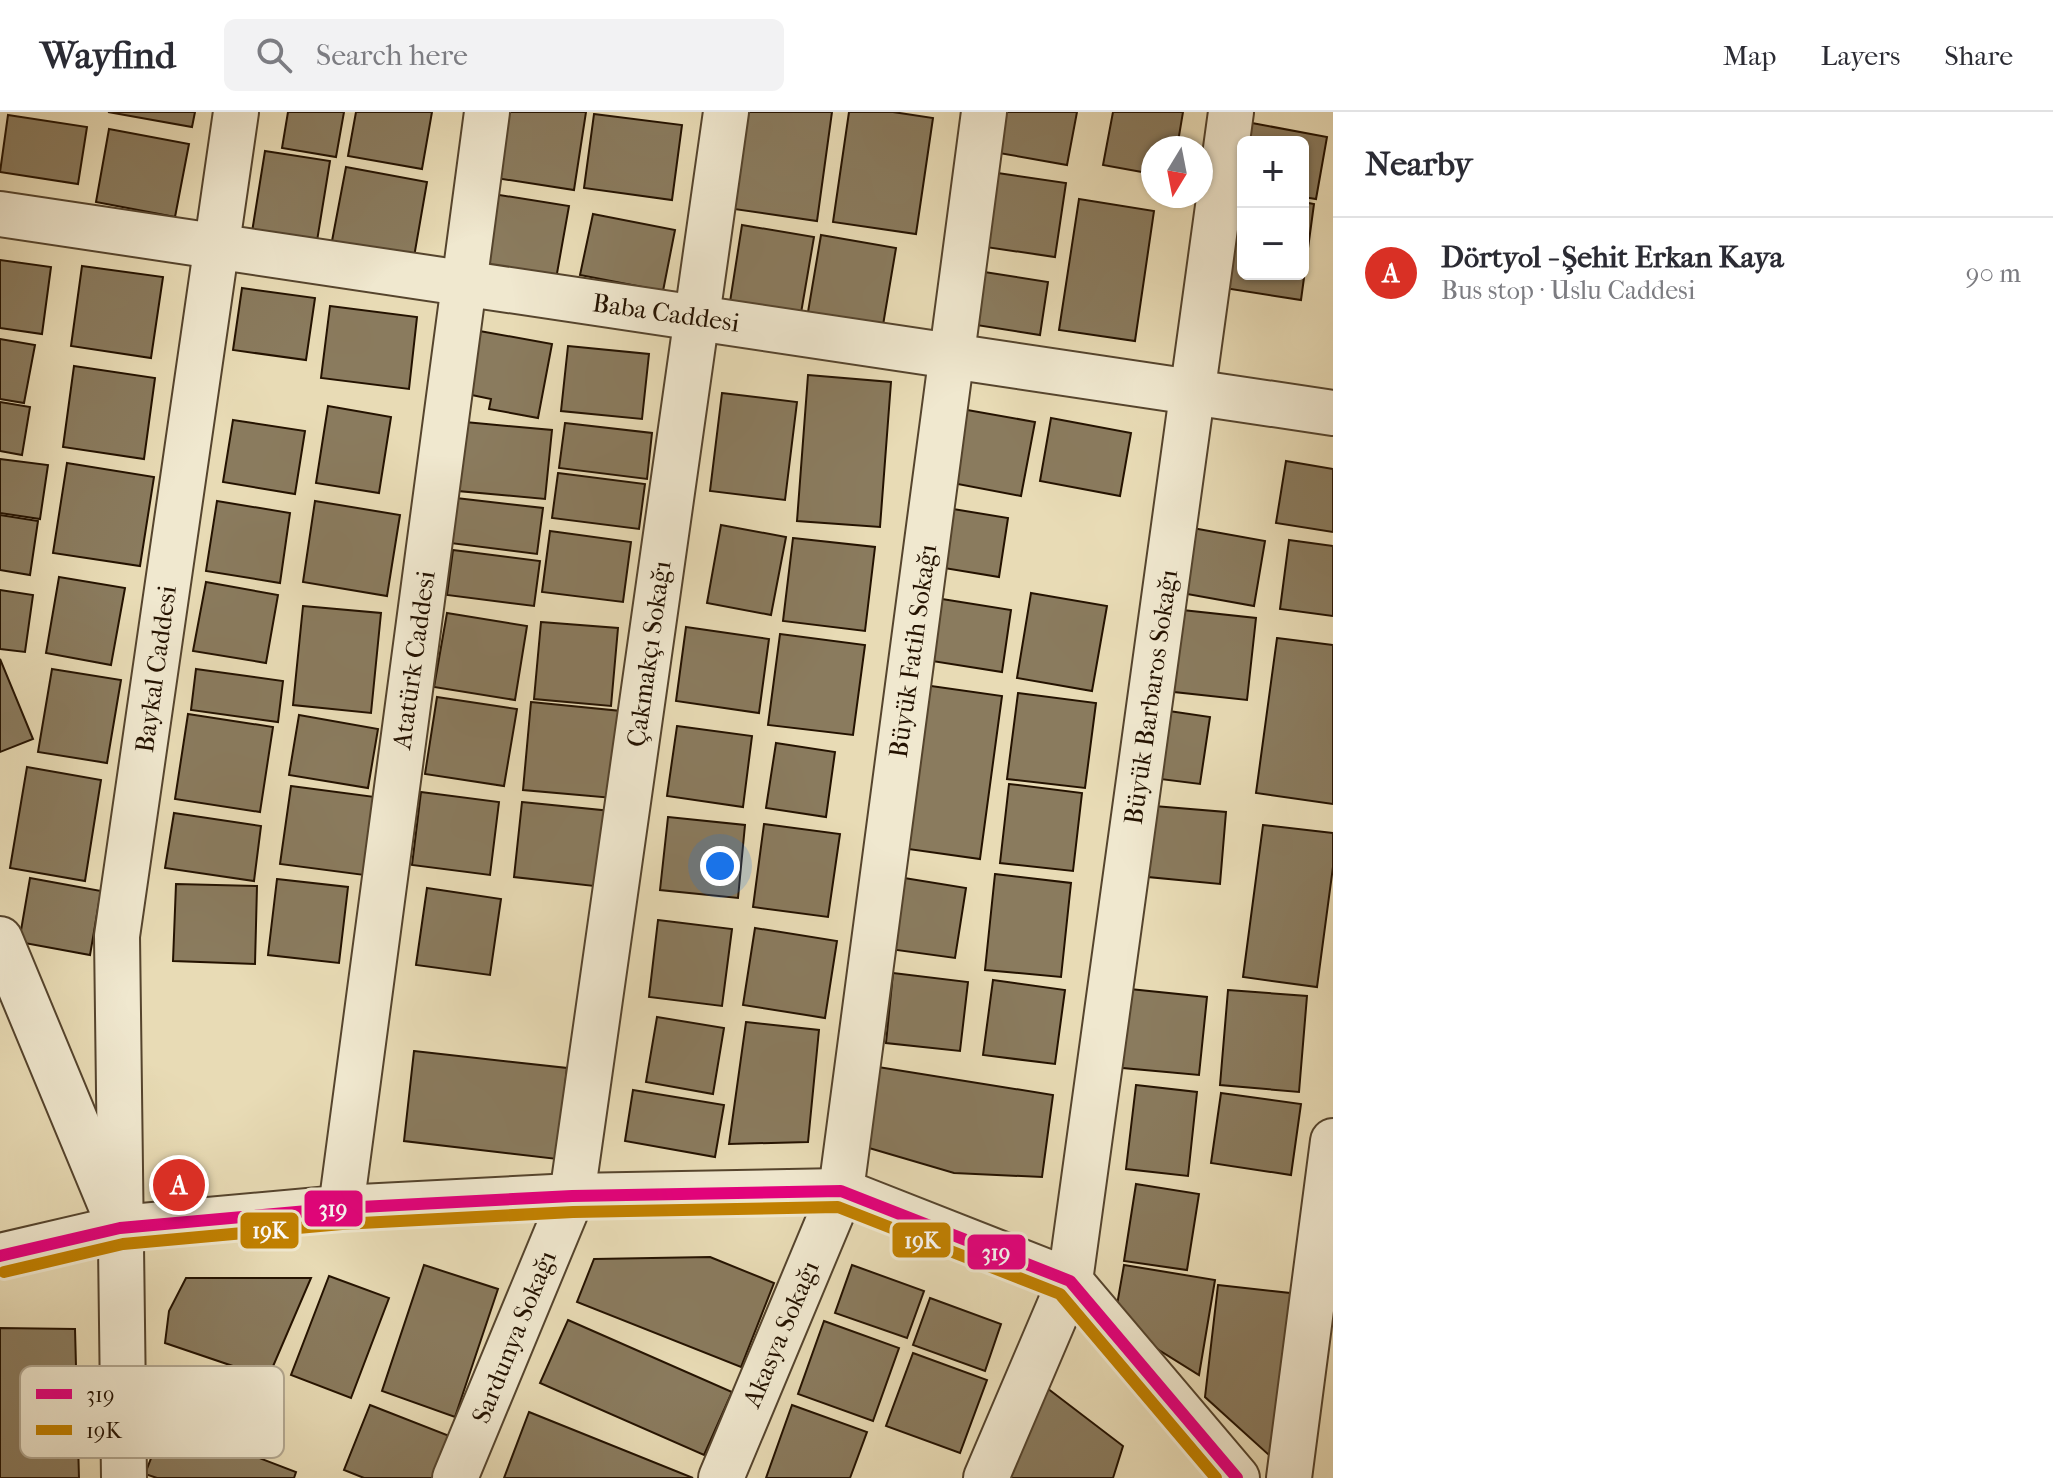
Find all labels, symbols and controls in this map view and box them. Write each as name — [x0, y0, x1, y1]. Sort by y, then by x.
search box — [224, 19, 784, 91]
text: Wayfind — [40, 33, 176, 78]
icon: search — [252, 33, 296, 77]
text: Search here — [316, 38, 468, 73]
text: Map — [1723, 39, 1776, 72]
text: Layers — [1820, 39, 1900, 72]
text: Share — [1944, 39, 2013, 72]
north arrow — [1141, 136, 1213, 208]
map controls — [1237, 136, 1309, 280]
button: + — [1237, 136, 1309, 208]
text: Nearby — [1365, 144, 1472, 184]
button: − — [1237, 208, 1309, 280]
text: Dörtyol - Şehit Erkan Kaya — [1441, 240, 1784, 275]
text: A — [1383, 258, 1399, 289]
text: 90 m — [1966, 258, 2021, 289]
text: Bus stop · Uslu Caddesi — [1441, 275, 1695, 306]
street label: Baba Caddesi — [591, 287, 742, 339]
street label: Büyük Fatih Sokağı — [883, 542, 943, 760]
street label: Çakmakçı Sokağı — [621, 559, 677, 749]
street label: Büyük Barbaros Sokağı — [1118, 567, 1184, 826]
street label: Atatürk Caddesi — [386, 569, 442, 752]
street label: Baykal Caddesi — [129, 583, 183, 754]
your location — [700, 846, 740, 886]
pin: A — [153, 1155, 205, 1215]
line badge: 319 — [303, 1189, 364, 1228]
text: 319 — [319, 1196, 347, 1222]
line badge: 19K — [239, 1211, 300, 1250]
text: 19K — [252, 1218, 290, 1244]
line badge: 19K — [891, 1221, 952, 1259]
text: 19K — [904, 1228, 942, 1254]
line badge: 319 — [966, 1233, 1027, 1271]
text: 319 — [982, 1240, 1010, 1266]
street label: Sardunya Sokağı — [465, 1246, 563, 1428]
street label: Akasya Sokağı — [736, 1256, 826, 1413]
legend — [20, 1366, 284, 1458]
text: 319 — [86, 1382, 114, 1408]
text: 19K — [86, 1418, 122, 1444]

